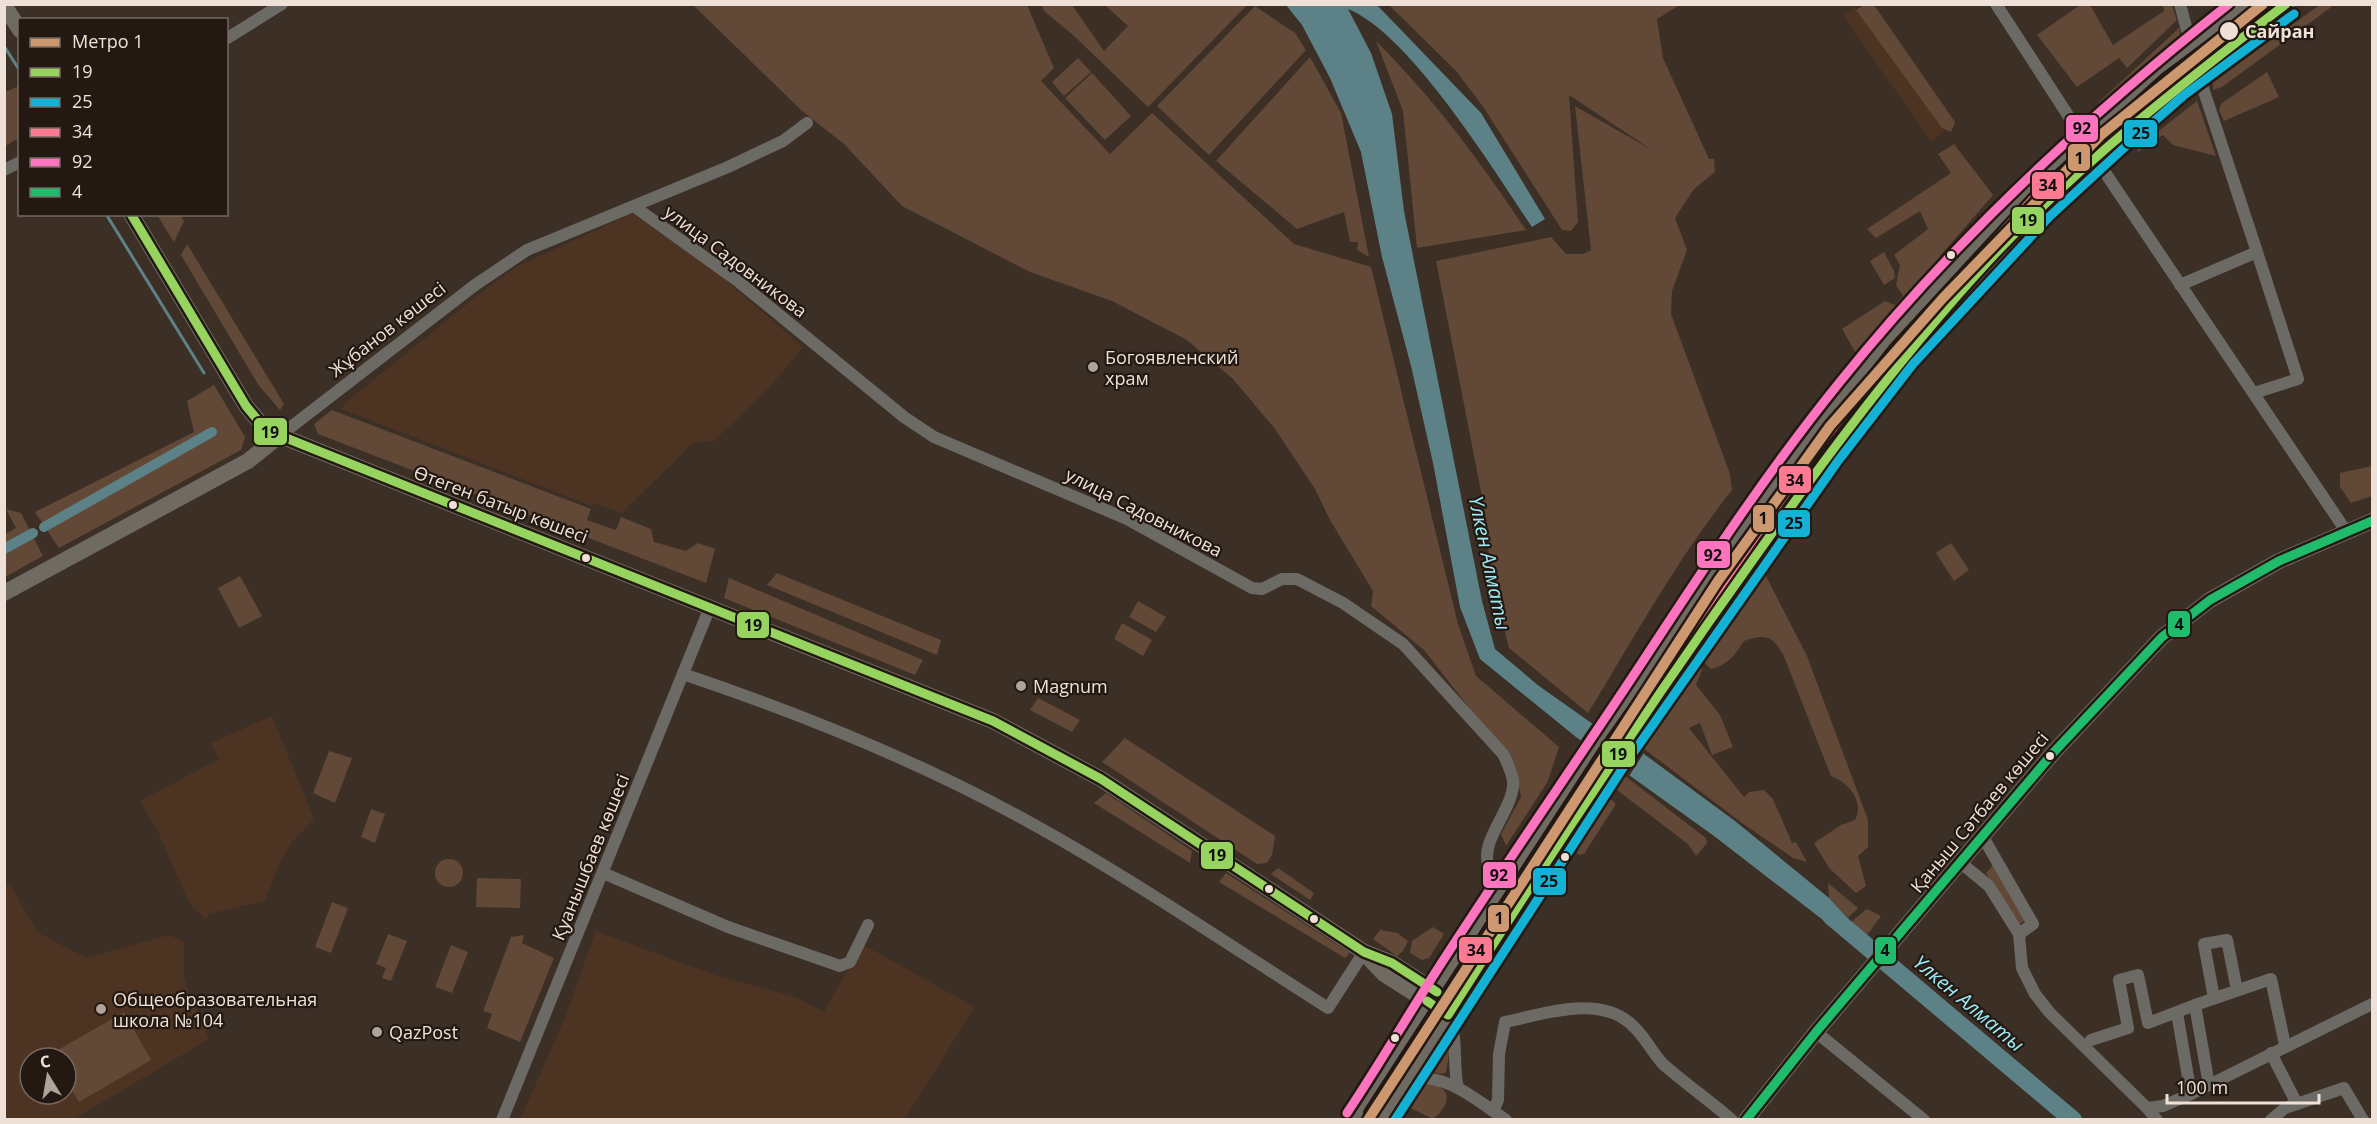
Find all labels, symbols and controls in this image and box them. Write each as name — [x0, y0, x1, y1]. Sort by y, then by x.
legend — [18, 18, 228, 216]
place label: Сайран — [2245, 19, 2315, 43]
marker: Сайран — [2218, 20, 2240, 42]
text: Метро 1 — [72, 29, 144, 53]
text: 19 — [72, 59, 93, 83]
text: 25 — [72, 89, 93, 113]
line badge: 92 — [2065, 114, 2099, 143]
text: 92 — [2073, 117, 2091, 139]
text: 34 — [72, 119, 93, 143]
line badge: 25 — [2123, 119, 2158, 148]
text: 25 — [2132, 122, 2150, 144]
line badge: 1 — [2067, 143, 2091, 172]
text: 1 — [2074, 147, 2084, 169]
text: 92 — [72, 149, 93, 173]
line badge: 34 — [2031, 171, 2065, 200]
text: 34 — [2039, 174, 2057, 196]
text: 4 — [72, 179, 82, 203]
street label: улица Садовникова — [660, 199, 812, 323]
line badge: 19 — [2011, 206, 2045, 235]
text: 19 — [2019, 209, 2037, 231]
unlabelled marker — [1945, 249, 1957, 261]
street label: Жұбанов көшесі — [324, 276, 450, 382]
place label: Богоявленский храм — [1105, 345, 1238, 390]
marker: Богоявленский храм — [1086, 360, 1100, 374]
line badge: 19 — [253, 417, 288, 446]
text: 19 — [261, 421, 279, 443]
street label: Өтеген батыр көшесі — [411, 460, 591, 548]
street label: улица Садовникова — [1062, 462, 1226, 562]
line badge: 34 — [1778, 465, 1812, 494]
text: 34 — [1786, 469, 1804, 491]
water label: Үлкен Алматы — [1463, 493, 1517, 633]
unlabelled marker — [447, 499, 459, 511]
line badge: 1 — [1752, 504, 1775, 533]
text: 1 — [1758, 507, 1768, 529]
line badge: 25 — [1777, 509, 1811, 538]
text: 25 — [1785, 512, 1803, 534]
line badge: 92 — [1696, 540, 1731, 569]
text: 92 — [1704, 544, 1722, 566]
unlabelled marker — [580, 552, 592, 564]
line badge: 4 — [2167, 610, 2191, 638]
line badge: 19 — [736, 611, 770, 639]
text: 4 — [2174, 613, 2184, 635]
text: 19 — [744, 614, 762, 636]
place label: Magnum — [1033, 674, 1108, 698]
marker: Magnum — [1014, 679, 1028, 693]
street label: Қаныш Сәтбаев көшесі — [1905, 727, 2053, 897]
line badge: 19 — [1601, 740, 1636, 768]
text: 19 — [1609, 743, 1627, 765]
unlabelled marker — [2044, 750, 2056, 762]
street label: Қуанышбаев көшесі — [546, 770, 634, 944]
line badge: 19 — [1200, 841, 1234, 870]
text: 19 — [1208, 844, 1226, 866]
unlabelled marker — [1559, 851, 1571, 863]
line badge: 92 — [1482, 861, 1517, 889]
text: 92 — [1490, 864, 1508, 886]
line badge: 25 — [1532, 867, 1567, 896]
text: 25 — [1540, 870, 1558, 892]
unlabelled marker — [1263, 883, 1275, 895]
line badge: 1 — [1487, 904, 1510, 933]
text: 1 — [1494, 907, 1504, 929]
unlabelled marker — [1308, 913, 1320, 925]
line badge: 34 — [1458, 936, 1493, 964]
line badge: 4 — [1874, 936, 1897, 965]
text: 34 — [1467, 939, 1485, 961]
text: 4 — [1880, 939, 1890, 961]
water label: Үлкен Алматы — [1908, 949, 2030, 1057]
place label: Общеобразовательная школа №104 — [113, 987, 317, 1032]
marker: Общеобразовательная школа №104 — [94, 1002, 108, 1016]
place label: QazPost — [389, 1020, 458, 1044]
marker: QazPost — [370, 1025, 384, 1039]
unlabelled marker — [1389, 1032, 1401, 1044]
north arrow — [18, 1046, 78, 1106]
text: С — [38, 1050, 52, 1073]
scale bar — [2167, 1067, 2318, 1105]
text: 100 m — [2176, 1075, 2228, 1099]

